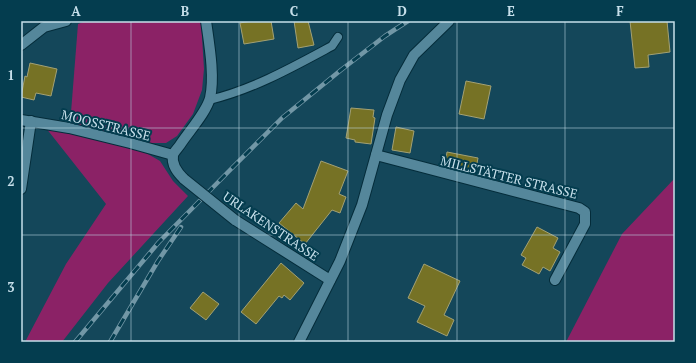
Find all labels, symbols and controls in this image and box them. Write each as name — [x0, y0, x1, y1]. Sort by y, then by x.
text: A — [71, 2, 81, 20]
text: B — [181, 2, 189, 20]
text: C — [290, 2, 298, 20]
text: D — [397, 2, 407, 20]
text: E — [507, 2, 515, 20]
text: F — [616, 2, 624, 20]
text: 1 — [7, 66, 15, 84]
street label: MOOSSTRASSE — [60, 105, 152, 145]
street label: MILLSTÄTTER STRASSE — [439, 151, 579, 203]
text: 2 — [7, 172, 15, 190]
street label: URLAKENSTRASSE — [219, 187, 323, 265]
text: 3 — [7, 278, 15, 296]

